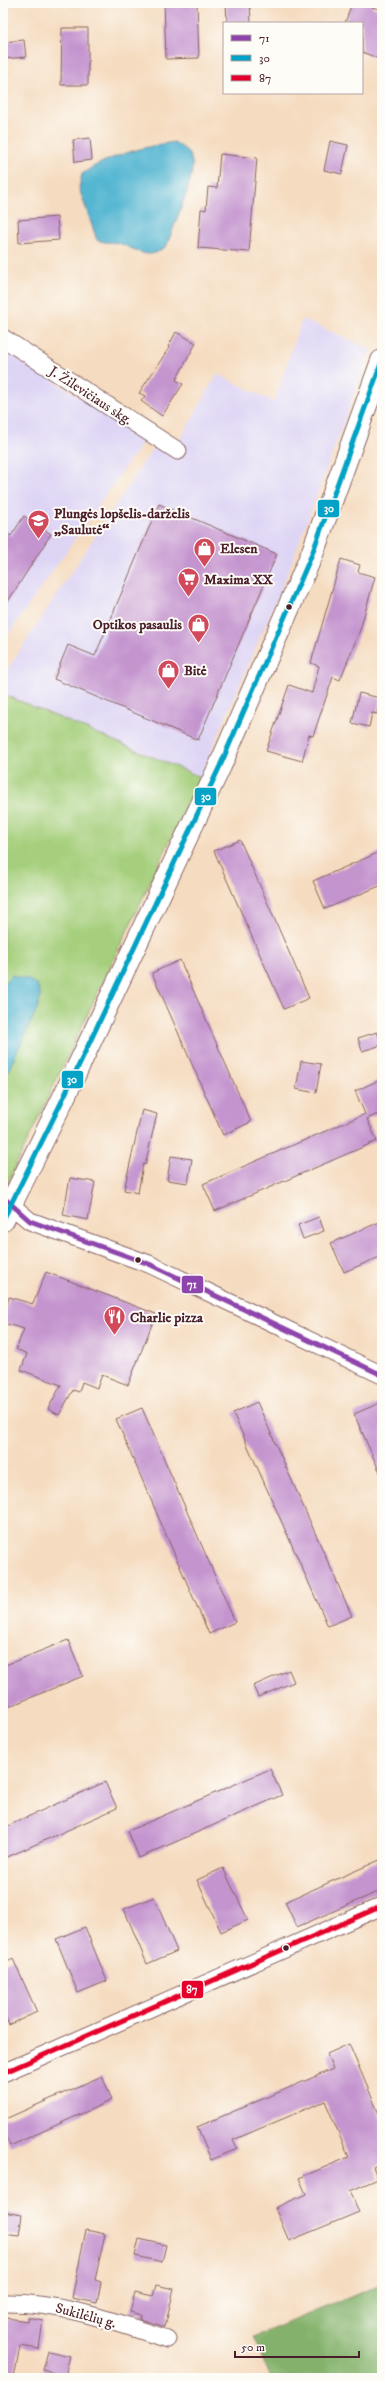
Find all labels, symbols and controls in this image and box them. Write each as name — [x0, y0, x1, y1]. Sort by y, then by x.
legend — [223, 22, 363, 94]
text: 71 — [259, 31, 270, 46]
text: 30 — [259, 51, 270, 66]
text: 87 — [259, 71, 271, 86]
street label: J. Žilevičiaus skg. — [44, 361, 135, 429]
line badge: 30 — [317, 499, 340, 518]
text: 30 — [324, 502, 334, 516]
place label: Plungės lopšelis-darželis „Saulutė“ — [54, 505, 190, 539]
school or university icon: Plungės lopšelis-darželis „Saulutė“ — [25, 508, 51, 541]
shop icon: Elesen — [192, 535, 218, 568]
place label: Elesen — [220, 540, 258, 558]
supermarket icon: Maxima XX — [175, 566, 201, 599]
place label: Maxima XX — [204, 571, 274, 589]
unlabelled marker — [284, 602, 294, 612]
shop icon: Optikos pasaulis — [185, 611, 211, 644]
place label: Optikos pasaulis — [93, 616, 182, 634]
shop icon: Bitė — [156, 657, 182, 690]
place label: Bitė — [184, 662, 207, 680]
line badge: 30 — [194, 787, 217, 806]
text: 30 — [201, 790, 211, 804]
line badge: 30 — [61, 1070, 84, 1089]
text: 30 — [67, 1073, 77, 1087]
unlabelled marker — [133, 1255, 143, 1265]
line badge: 71 — [181, 1275, 204, 1294]
text: 71 — [187, 1278, 197, 1292]
restaurant icon: Charlie pizza — [102, 1304, 128, 1337]
place label: Charlie pizza — [130, 1309, 204, 1327]
unlabelled marker — [281, 1943, 291, 1953]
line badge: 87 — [181, 1980, 204, 1999]
text: 87 — [186, 1983, 198, 1997]
street label: Sukilėlių g. — [53, 2299, 118, 2333]
scale bar — [235, 2333, 359, 2359]
text: 50 m — [241, 2340, 265, 2355]

